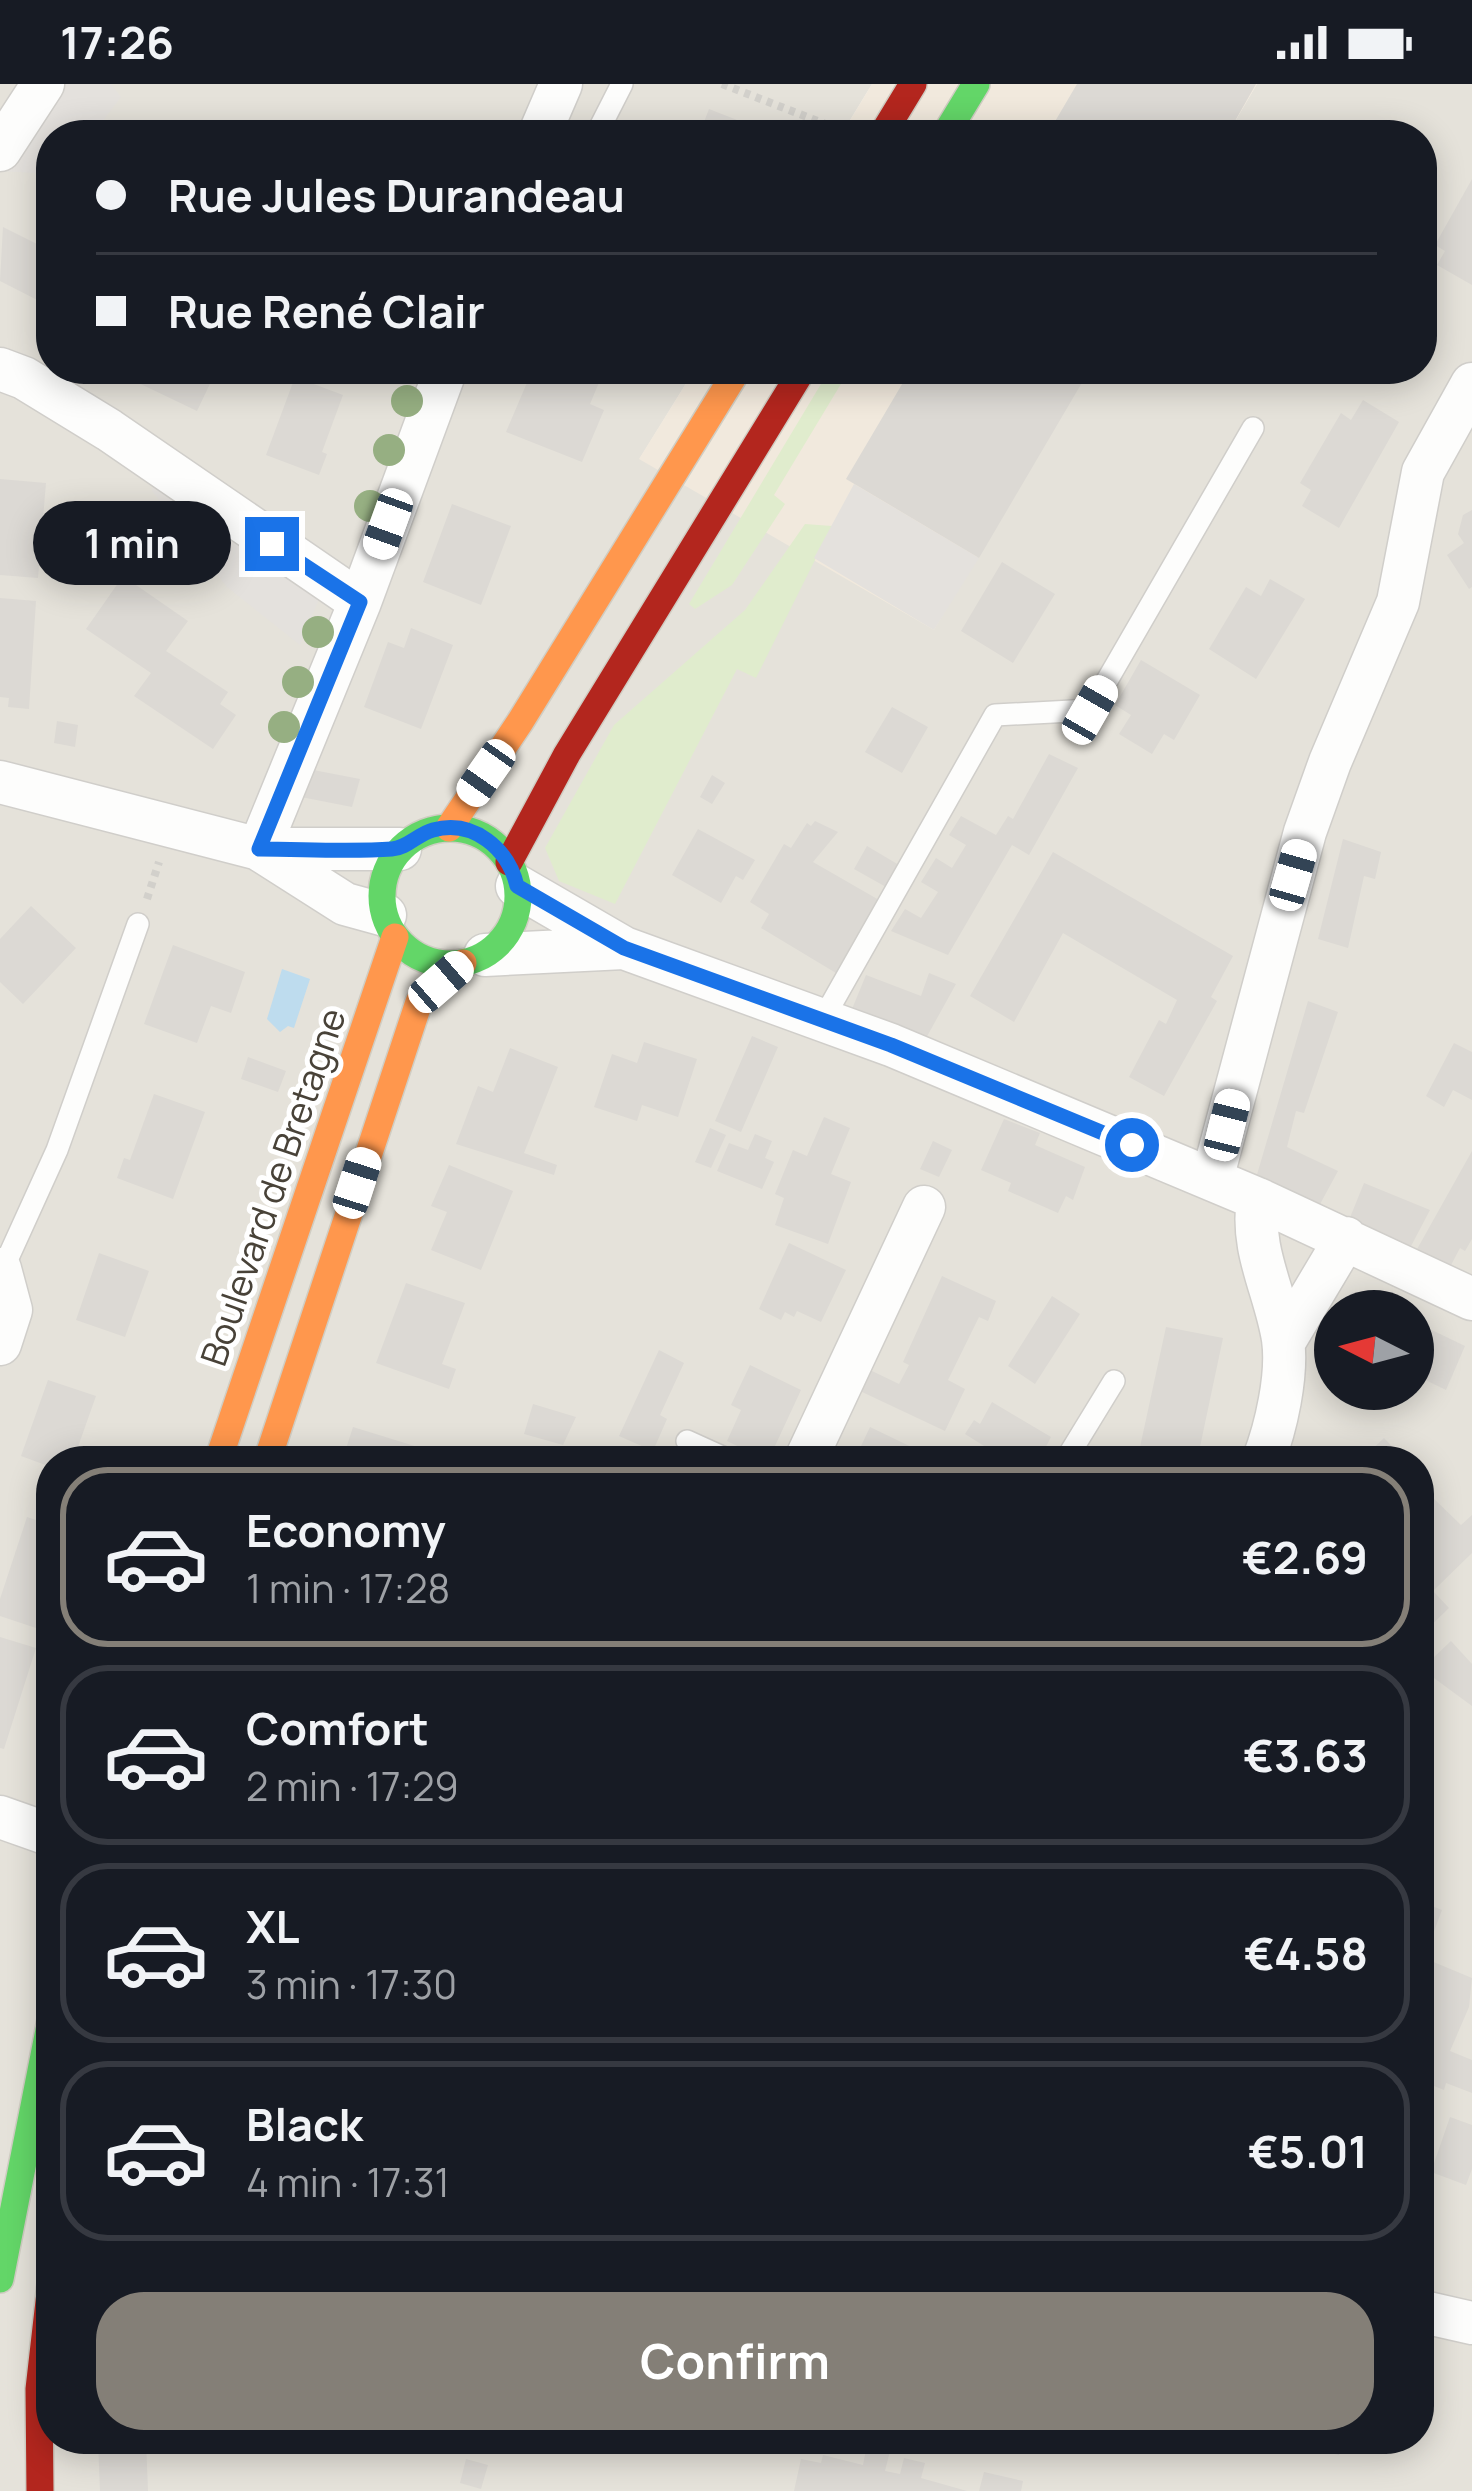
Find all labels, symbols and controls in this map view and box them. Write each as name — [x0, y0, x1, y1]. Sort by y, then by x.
text: 17:26 — [60, 11, 174, 73]
text: Rue Jules Durandeau — [168, 164, 625, 226]
text: Rue René Clair — [168, 280, 485, 342]
car — [359, 484, 417, 564]
callout: 1 min — [32, 502, 230, 586]
text: 1 min — [84, 516, 180, 570]
route end — [245, 517, 299, 571]
car — [1056, 670, 1124, 750]
car — [451, 733, 521, 813]
car — [1266, 835, 1320, 915]
car — [402, 945, 480, 1019]
street label: Boulevard de Bretagne — [188, 1001, 357, 1372]
car — [1201, 1086, 1253, 1164]
route start — [1105, 1118, 1159, 1172]
car — [329, 1143, 385, 1223]
north arrow — [1314, 1290, 1434, 1410]
map controls — [1314, 1290, 1434, 1410]
text: Economy — [246, 1499, 446, 1561]
icon: car — [102, 1503, 210, 1611]
text: €2.69 — [1242, 1526, 1368, 1588]
text: 1 min · 17:28 — [246, 1561, 450, 1615]
text: Comfort — [246, 1697, 429, 1759]
icon: car — [102, 1701, 210, 1809]
text: €3.63 — [1243, 1724, 1368, 1786]
text: 2 min · 17:29 — [246, 1759, 459, 1813]
text: XL — [246, 1895, 300, 1957]
icon: car — [102, 1899, 210, 2007]
text: €4.58 — [1244, 1922, 1368, 1984]
text: 3 min · 17:30 — [246, 1957, 457, 2011]
text: Black — [246, 2093, 363, 2155]
icon: car — [102, 2097, 210, 2205]
text: €5.01 — [1248, 2120, 1368, 2182]
text: 4 min · 17:31 — [246, 2155, 450, 2209]
button: Confirm — [96, 2292, 1374, 2430]

